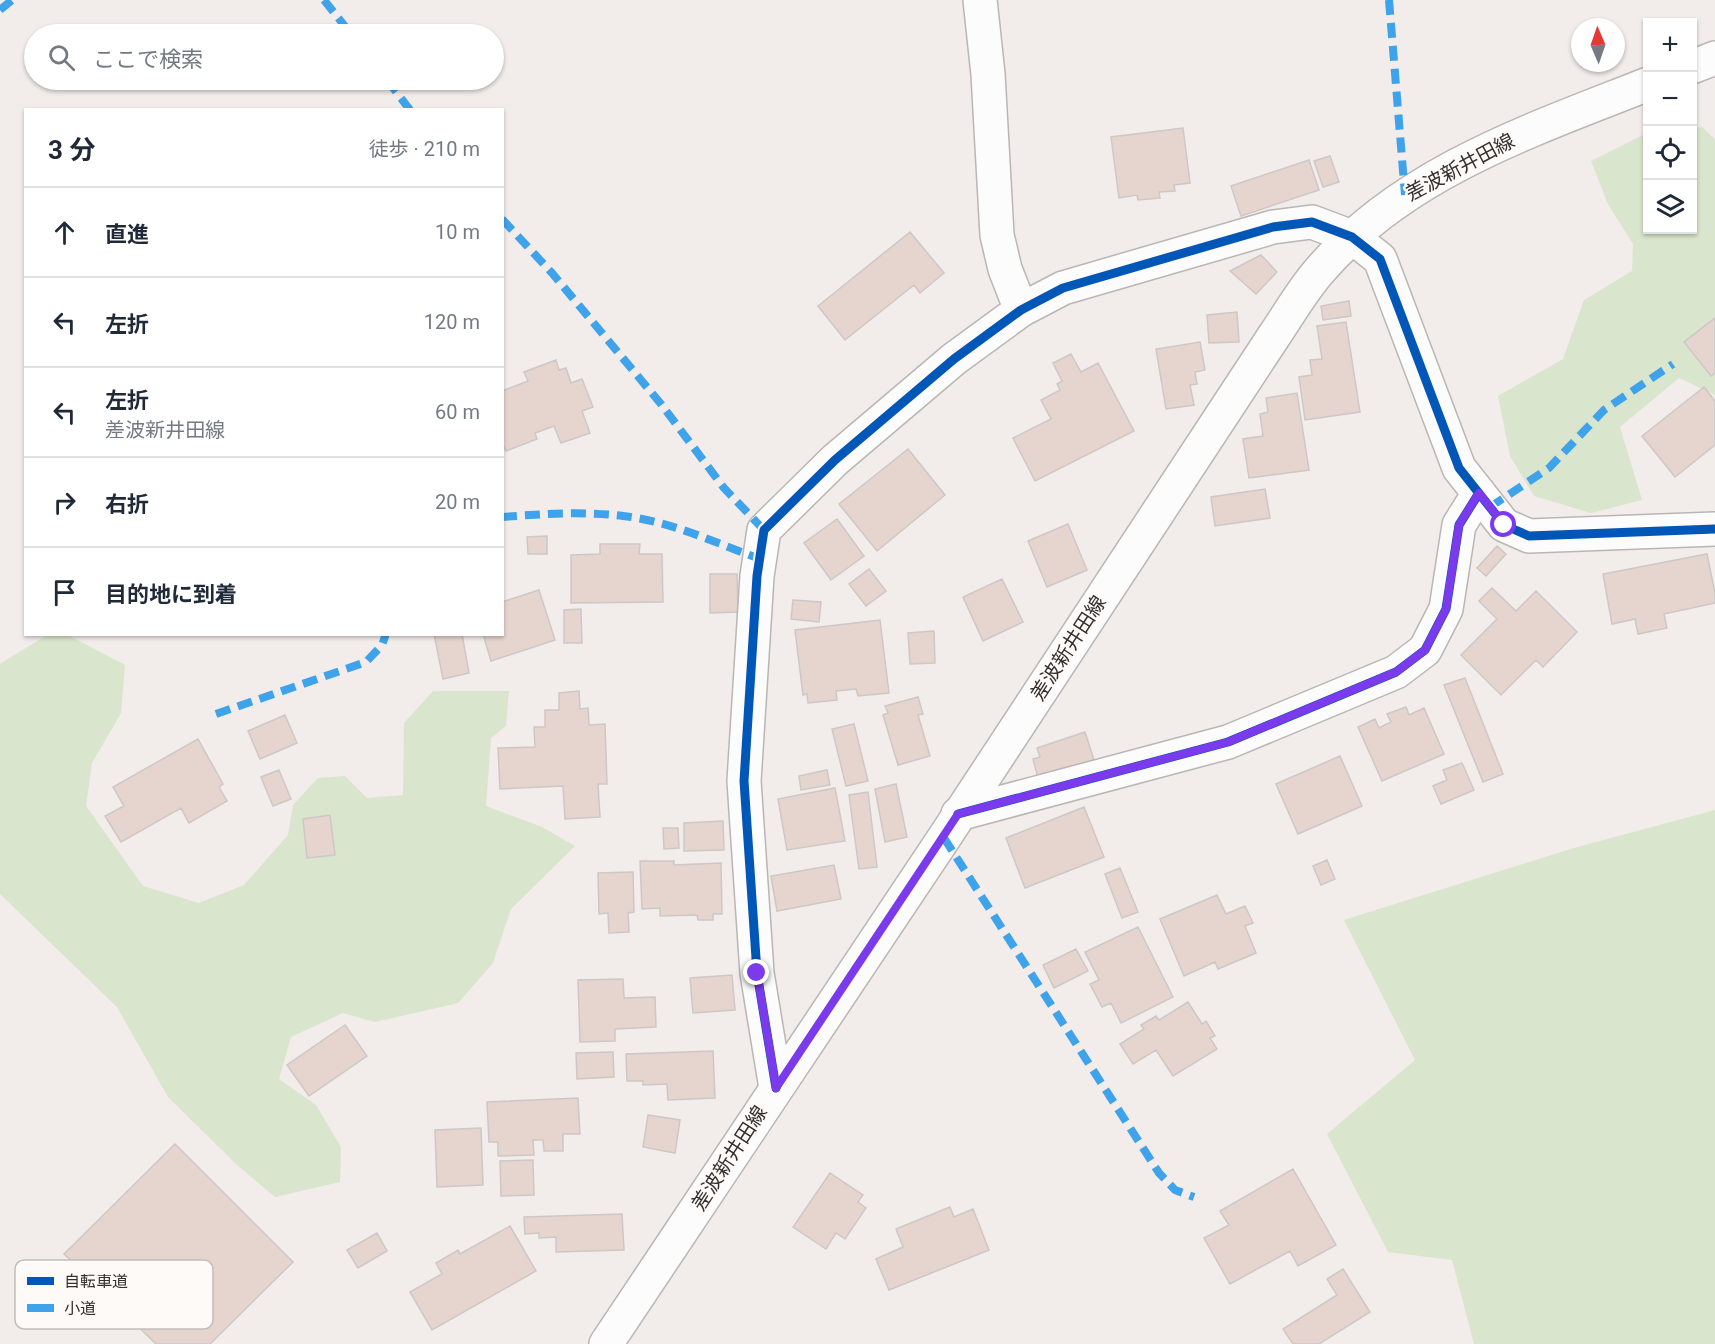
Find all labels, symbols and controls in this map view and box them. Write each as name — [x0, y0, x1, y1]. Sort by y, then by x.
north arrow — [1571, 18, 1625, 72]
map controls — [1643, 18, 1697, 234]
button: + — [1643, 18, 1697, 72]
search box — [24, 24, 504, 90]
icon: search — [45, 41, 78, 74]
text: ここで検索 — [93, 47, 203, 72]
button: − — [1643, 72, 1697, 126]
button: locate — [1643, 126, 1697, 180]
street label: 差波新井田線 — [1401, 128, 1519, 206]
text: 3 分 — [48, 135, 95, 165]
text: 徒歩 · 210 m — [369, 137, 480, 161]
button: layers — [1643, 180, 1697, 234]
icon: ahead — [48, 216, 81, 249]
text: 10 m — [435, 220, 480, 244]
text: 直進 — [105, 222, 149, 247]
icon: left — [48, 306, 81, 339]
text: 120 m — [424, 310, 480, 334]
text: 左折 — [105, 312, 149, 337]
text: 左折 — [105, 388, 149, 413]
icon: left — [48, 396, 81, 429]
text: 60 m — [435, 400, 480, 424]
text: 差波新井田線 — [105, 418, 225, 442]
icon: right — [48, 486, 81, 519]
text: 20 m — [435, 490, 480, 514]
text: 右折 — [105, 492, 149, 517]
route start — [1490, 511, 1516, 537]
icon: arrive — [48, 576, 81, 609]
text: 目的地に到着 — [105, 582, 237, 607]
street label: 差波新井田線 — [1025, 591, 1111, 705]
route end — [743, 959, 769, 985]
street label: 差波新井田線 — [686, 1101, 772, 1215]
legend — [15, 1260, 213, 1329]
text: 自転車道 — [64, 1272, 128, 1291]
text: 小道 — [64, 1299, 96, 1318]

